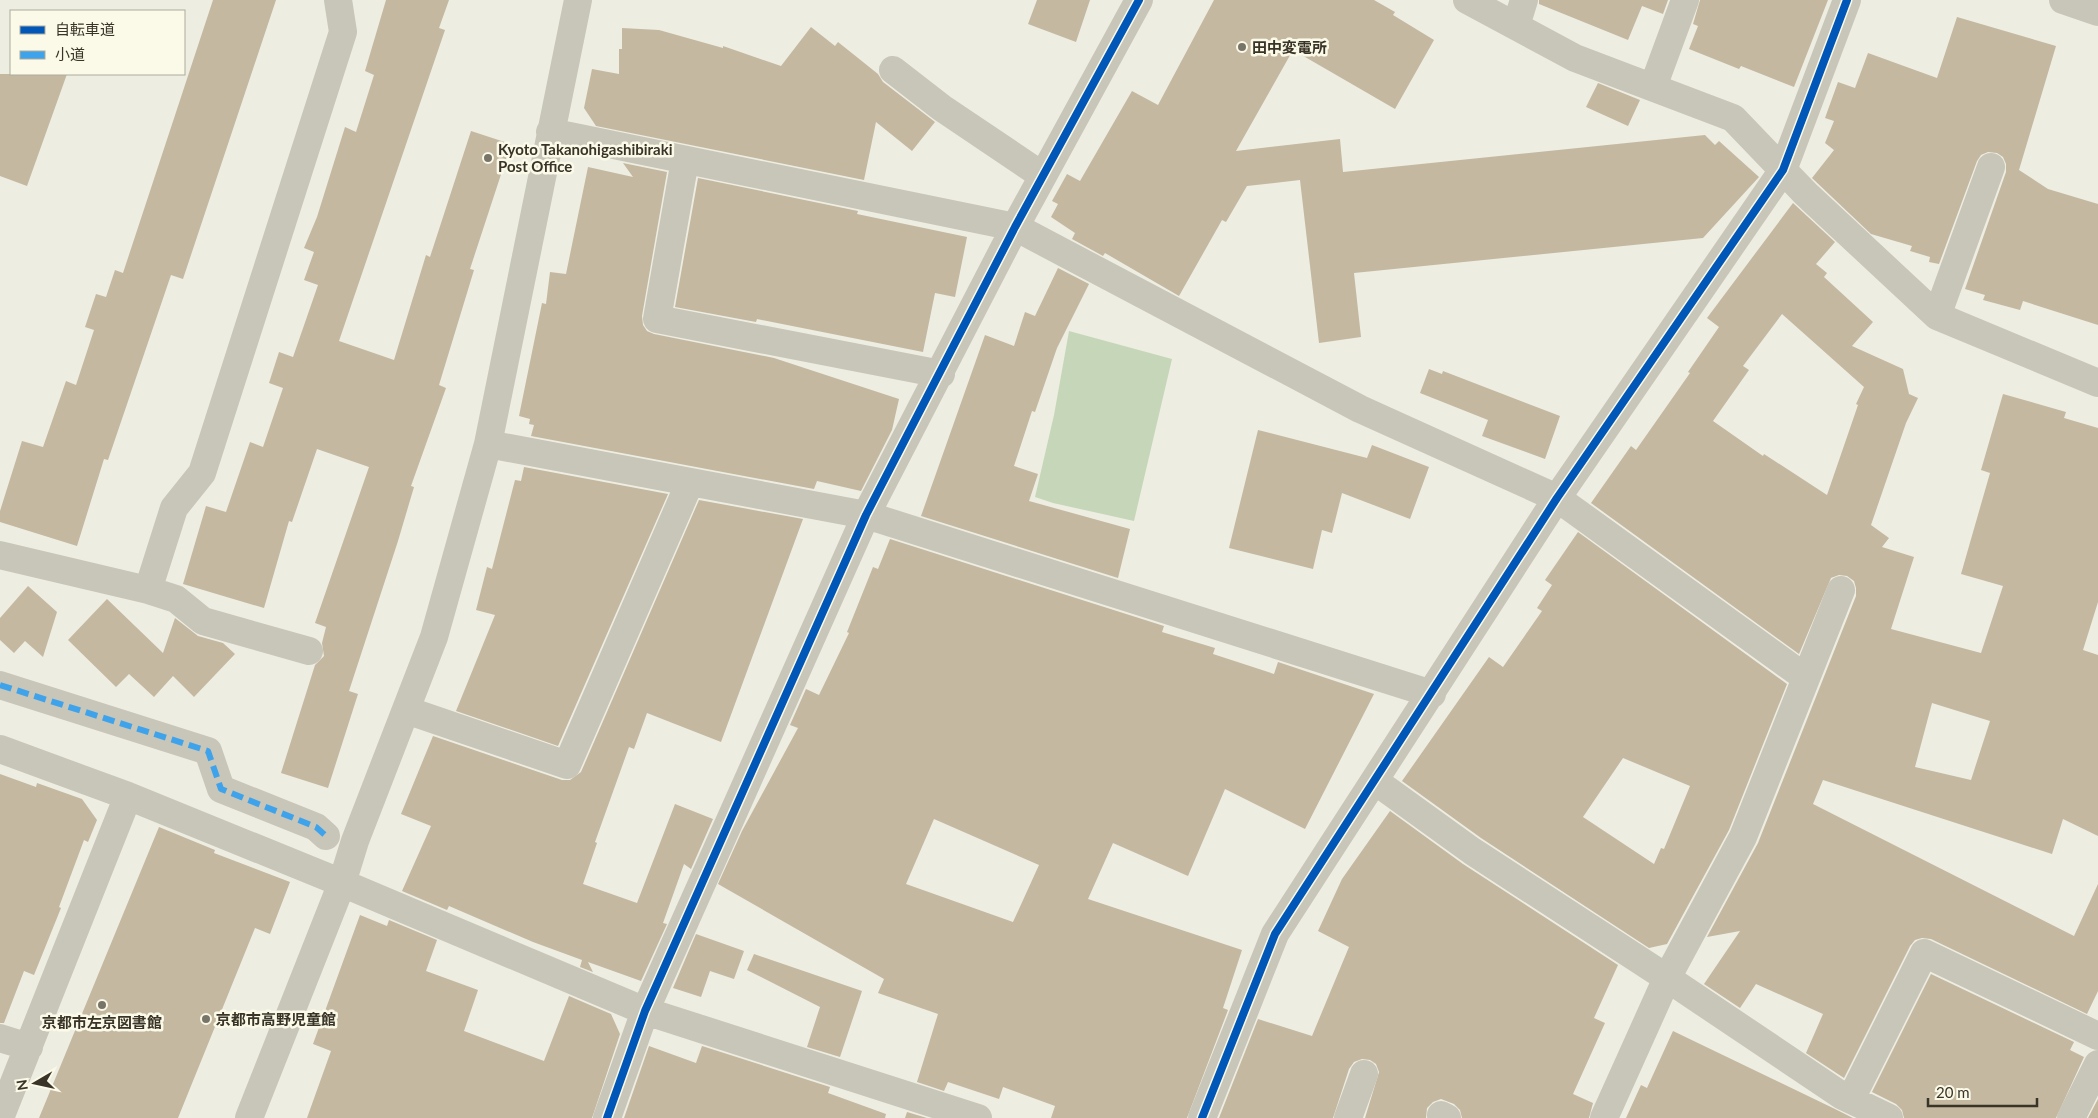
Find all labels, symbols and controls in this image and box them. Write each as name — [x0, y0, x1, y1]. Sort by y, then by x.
legend — [10, 10, 185, 75]
text: 自転車道 — [55, 20, 115, 38]
place label: 田中変電所 — [1252, 38, 1327, 56]
marker: 田中変電所 — [1236, 41, 1248, 53]
text: 小道 — [55, 45, 85, 63]
place label: Kyoto Takanohigashibiraki Post Office — [498, 140, 673, 175]
marker: Kyoto Takanohigashibiraki Post Office — [482, 152, 494, 164]
marker: 京都市左京図書館 — [96, 999, 108, 1011]
place label: 京都市高野児童館 — [216, 1010, 336, 1028]
place label: 京都市左京図書館 — [42, 1013, 162, 1031]
marker: 京都市高野児童館 — [200, 1013, 212, 1025]
north arrow — [10, 1058, 60, 1108]
scale bar — [1928, 1076, 2037, 1108]
text: N — [12, 1078, 31, 1092]
text: 20 m — [1936, 1083, 1970, 1101]

